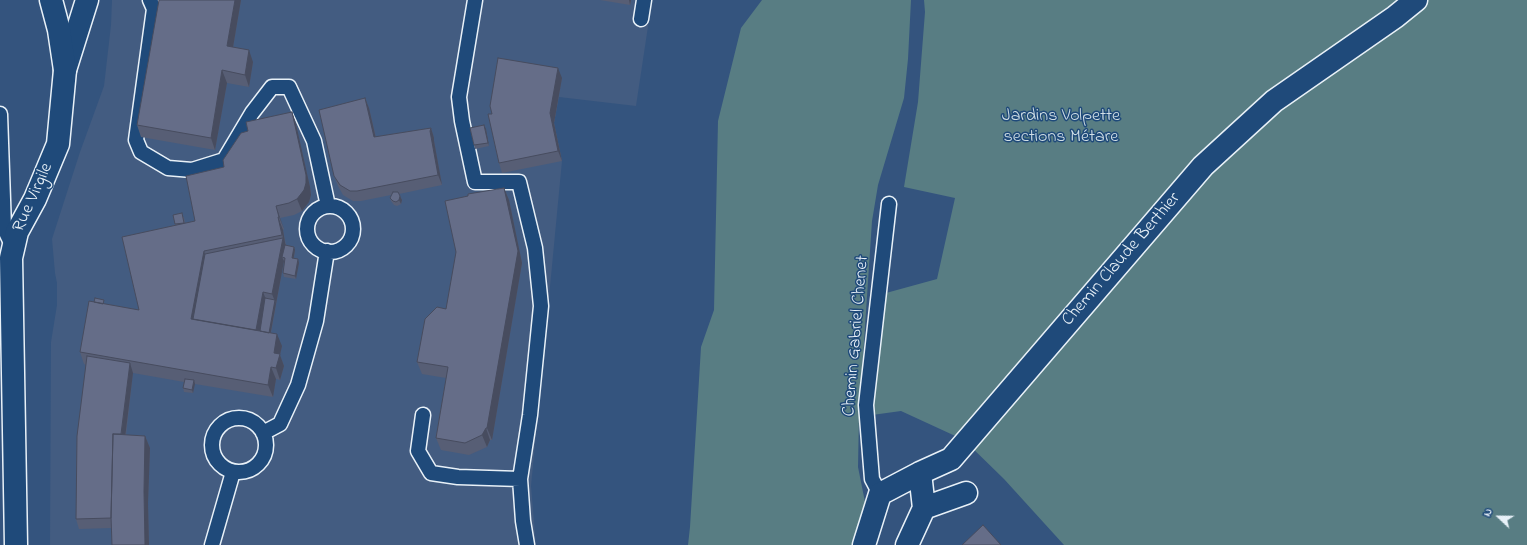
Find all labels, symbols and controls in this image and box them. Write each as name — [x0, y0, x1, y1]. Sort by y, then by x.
park label: Jardins Volpette sections Métare — [1002, 106, 1120, 148]
street label: Rue Virgile — [9, 160, 59, 236]
street label: Chemin Claude Berthier — [1058, 189, 1186, 331]
street label: Chemin Gabriel Chenet — [839, 255, 875, 417]
north arrow — [1479, 497, 1519, 537]
text: N — [1479, 506, 1497, 519]

